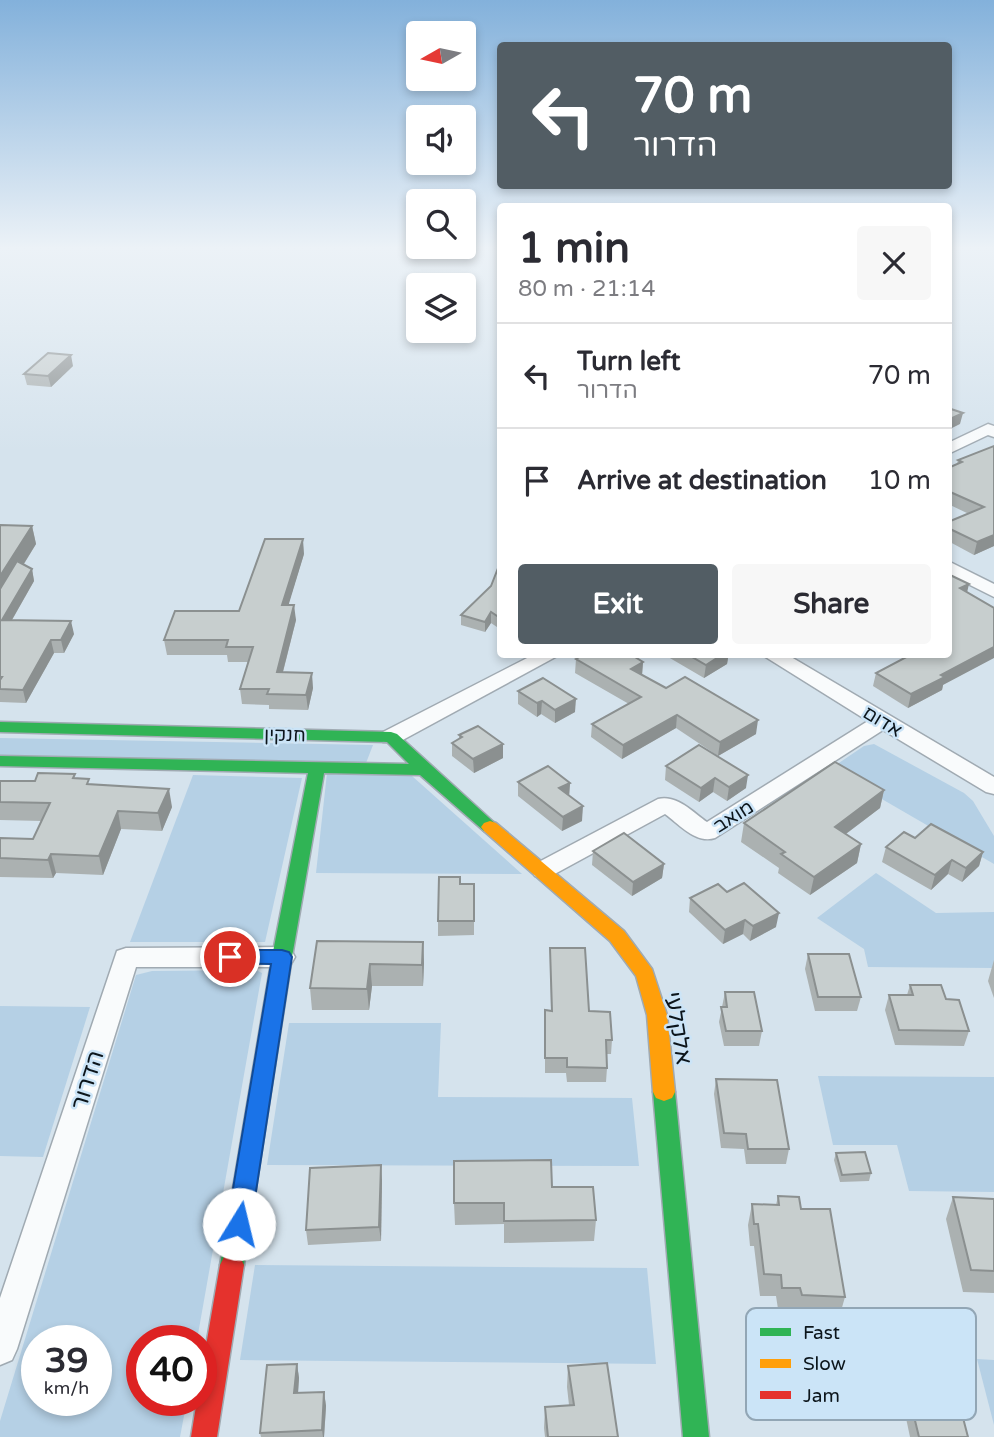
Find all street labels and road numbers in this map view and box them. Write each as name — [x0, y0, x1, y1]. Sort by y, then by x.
street label: אדום — [859, 702, 906, 742]
street label: חנקין — [264, 724, 306, 746]
street label: מואב — [709, 796, 758, 838]
street label: אלקלעי — [658, 990, 698, 1067]
street label: הדרור — [65, 1047, 111, 1114]

